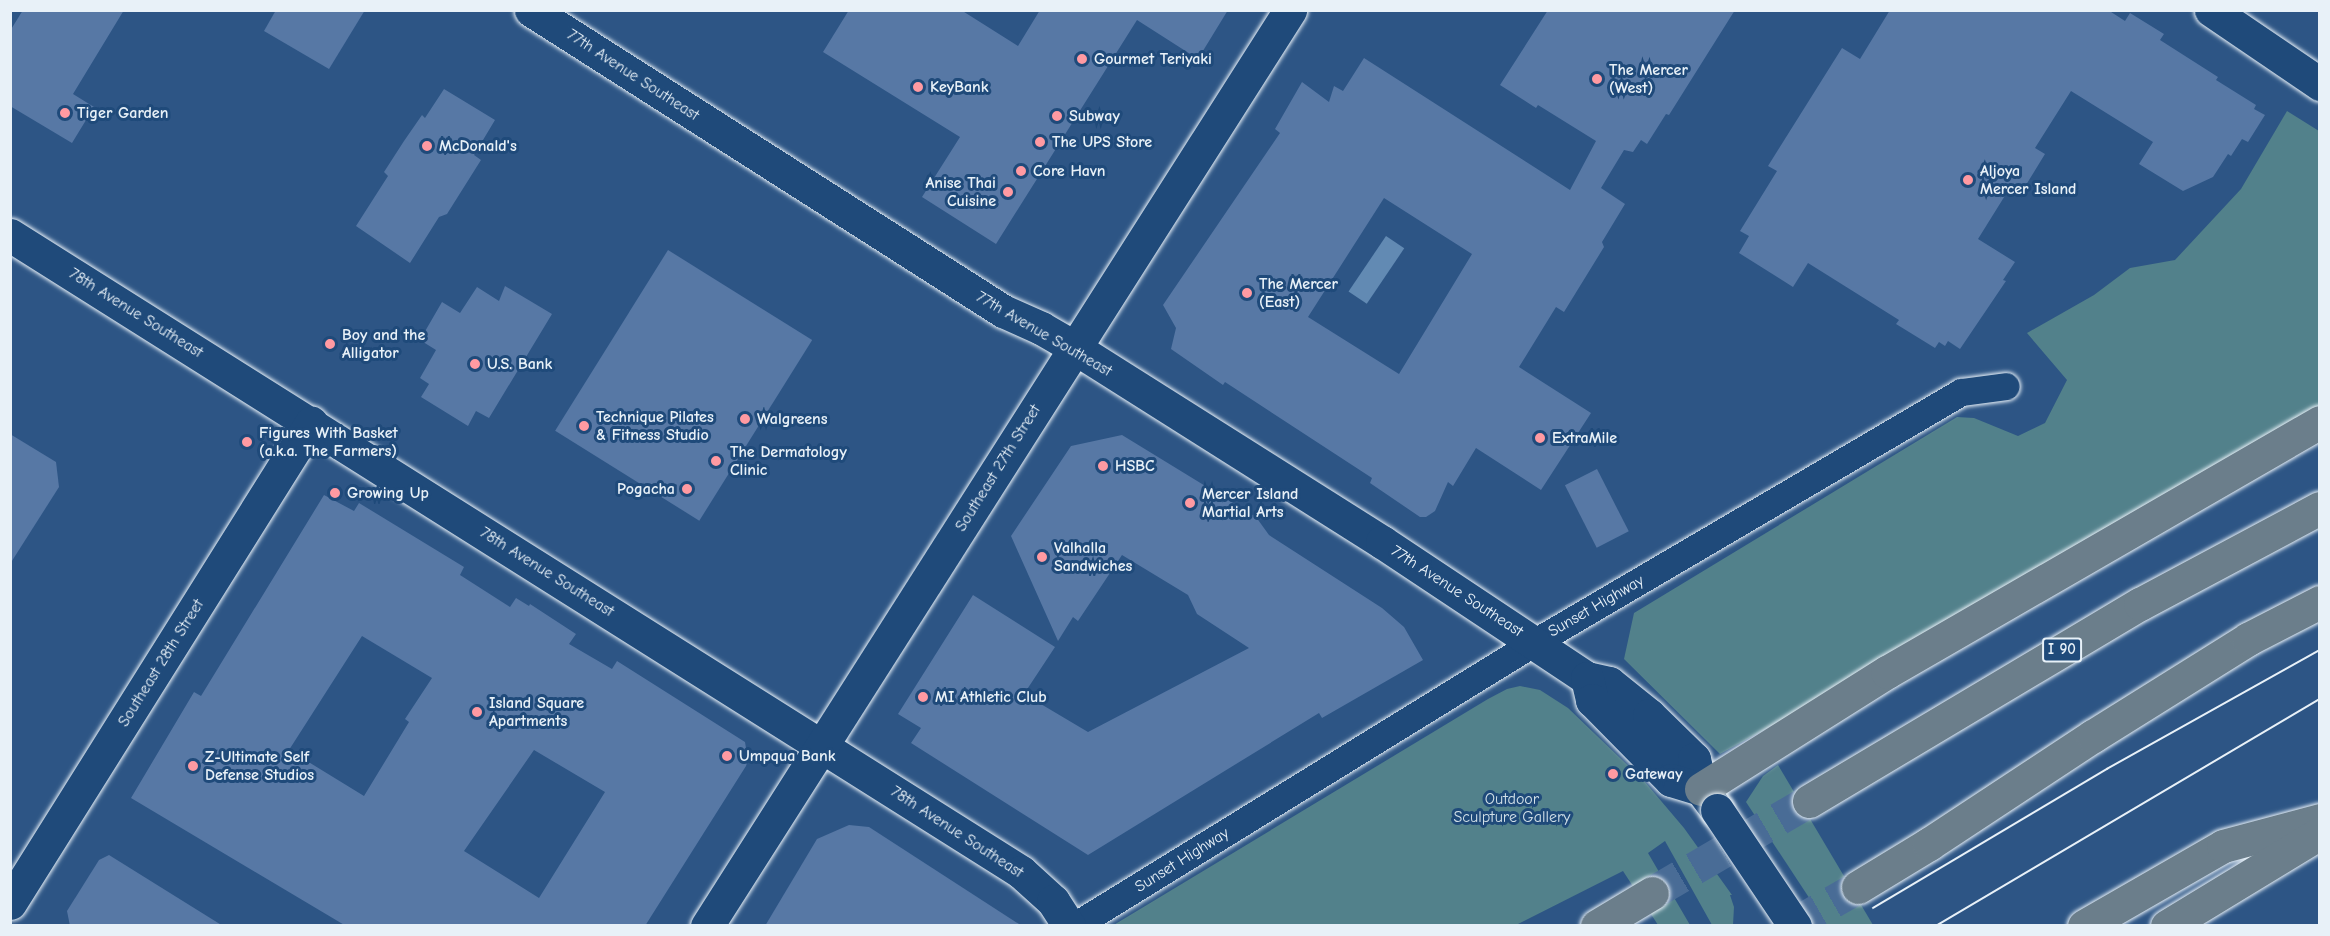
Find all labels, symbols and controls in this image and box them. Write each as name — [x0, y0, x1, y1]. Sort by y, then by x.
street label: 77th Avenue Southeast — [563, 25, 703, 125]
place label: Gourmet Teriyaki — [1094, 49, 1212, 69]
marker: Gourmet Teriyaki — [1075, 52, 1089, 66]
place label: The Mercer (West) — [1609, 60, 1688, 98]
marker: The Mercer (West) — [1590, 72, 1604, 86]
place label: KeyBank — [930, 77, 989, 97]
marker: KeyBank — [911, 80, 925, 94]
place label: Tiger Garden — [77, 103, 168, 123]
marker: Tiger Garden — [58, 106, 72, 120]
place label: Subway — [1069, 106, 1120, 126]
marker: Subway — [1050, 109, 1064, 123]
place label: The UPS Store — [1052, 132, 1152, 152]
marker: The UPS Store — [1033, 135, 1047, 149]
place label: McDonald's — [439, 136, 517, 156]
marker: McDonald's — [420, 139, 434, 153]
place label: Core Havn — [1033, 161, 1105, 181]
place label: Aljoya Mercer Island — [1980, 161, 2076, 199]
marker: Core Havn — [1014, 164, 1028, 178]
place label: Anise Thai Cuisine — [925, 173, 996, 211]
marker: Aljoya Mercer Island — [1961, 173, 1975, 187]
marker: Anise Thai Cuisine — [1001, 185, 1015, 199]
street label: 78th Avenue Southeast — [65, 264, 207, 362]
place label: The Mercer (East) — [1259, 274, 1338, 312]
marker: The Mercer (East) — [1240, 286, 1254, 300]
street label: 77th Avenue Southeast — [973, 287, 1115, 381]
place label: Boy and the Alligator — [342, 325, 425, 363]
marker: Boy and the Alligator — [323, 337, 337, 351]
place label: U.S. Bank — [487, 354, 552, 374]
marker: U.S. Bank — [468, 357, 482, 371]
street label: Southeast 27th Street — [951, 401, 1045, 535]
place label: Technique Pilates & Fitness Studio — [596, 407, 714, 445]
place label: Walgreens — [757, 409, 828, 429]
marker: Walgreens — [738, 412, 752, 426]
marker: Technique Pilates & Fitness Studio — [577, 419, 591, 433]
place label: Figures With Basket (a.k.a. The Farmers) — [259, 423, 398, 461]
place label: ExtraMile — [1552, 428, 1617, 448]
marker: ExtraMile — [1533, 431, 1547, 445]
marker: Figures With Basket (a.k.a. The Farmers) — [240, 435, 254, 449]
place label: The Dermatology Clinic — [730, 442, 847, 480]
marker: The Dermatology Clinic — [707, 452, 725, 470]
place label: HSBC — [1115, 456, 1155, 476]
marker: HSBC — [1096, 459, 1110, 473]
place label: Pogacha — [617, 479, 675, 499]
marker: Pogacha — [680, 482, 694, 496]
place label: Growing Up — [347, 483, 429, 503]
place label: Mercer Island Martial Arts — [1202, 484, 1298, 522]
marker: Growing Up — [328, 486, 342, 500]
marker: Mercer Island Martial Arts — [1183, 496, 1197, 510]
street label: 78th Avenue Southeast — [476, 523, 618, 621]
place label: Valhalla Sandwiches — [1054, 538, 1132, 576]
street label: 77th Avenue Southeast — [1387, 541, 1527, 641]
marker: Valhalla Sandwiches — [1035, 550, 1049, 564]
street label: Sunset Highway — [1545, 571, 1647, 641]
street label: Southeast 28th Street — [114, 596, 208, 730]
road number: I 90 — [2041, 638, 2083, 662]
place label: MI Athletic Club — [935, 687, 1047, 707]
marker: MI Athletic Club — [916, 690, 930, 704]
place label: Island Square Apartments — [489, 693, 584, 731]
marker: Island Square Apartments — [470, 705, 484, 719]
place label: Umpqua Bank — [739, 746, 835, 766]
place label: Z-Ultimate Self Defense Studios — [205, 747, 314, 785]
marker: Umpqua Bank — [720, 749, 734, 763]
marker: Z-Ultimate Self Defense Studios — [186, 759, 200, 773]
place label: Gateway — [1625, 764, 1683, 784]
marker: Gateway — [1606, 767, 1620, 781]
street label: 78th Avenue Southeast — [887, 782, 1027, 882]
park label: Outdoor Sculpture Gallery — [1454, 789, 1570, 827]
street label: Sunset Highway — [1131, 823, 1233, 897]

